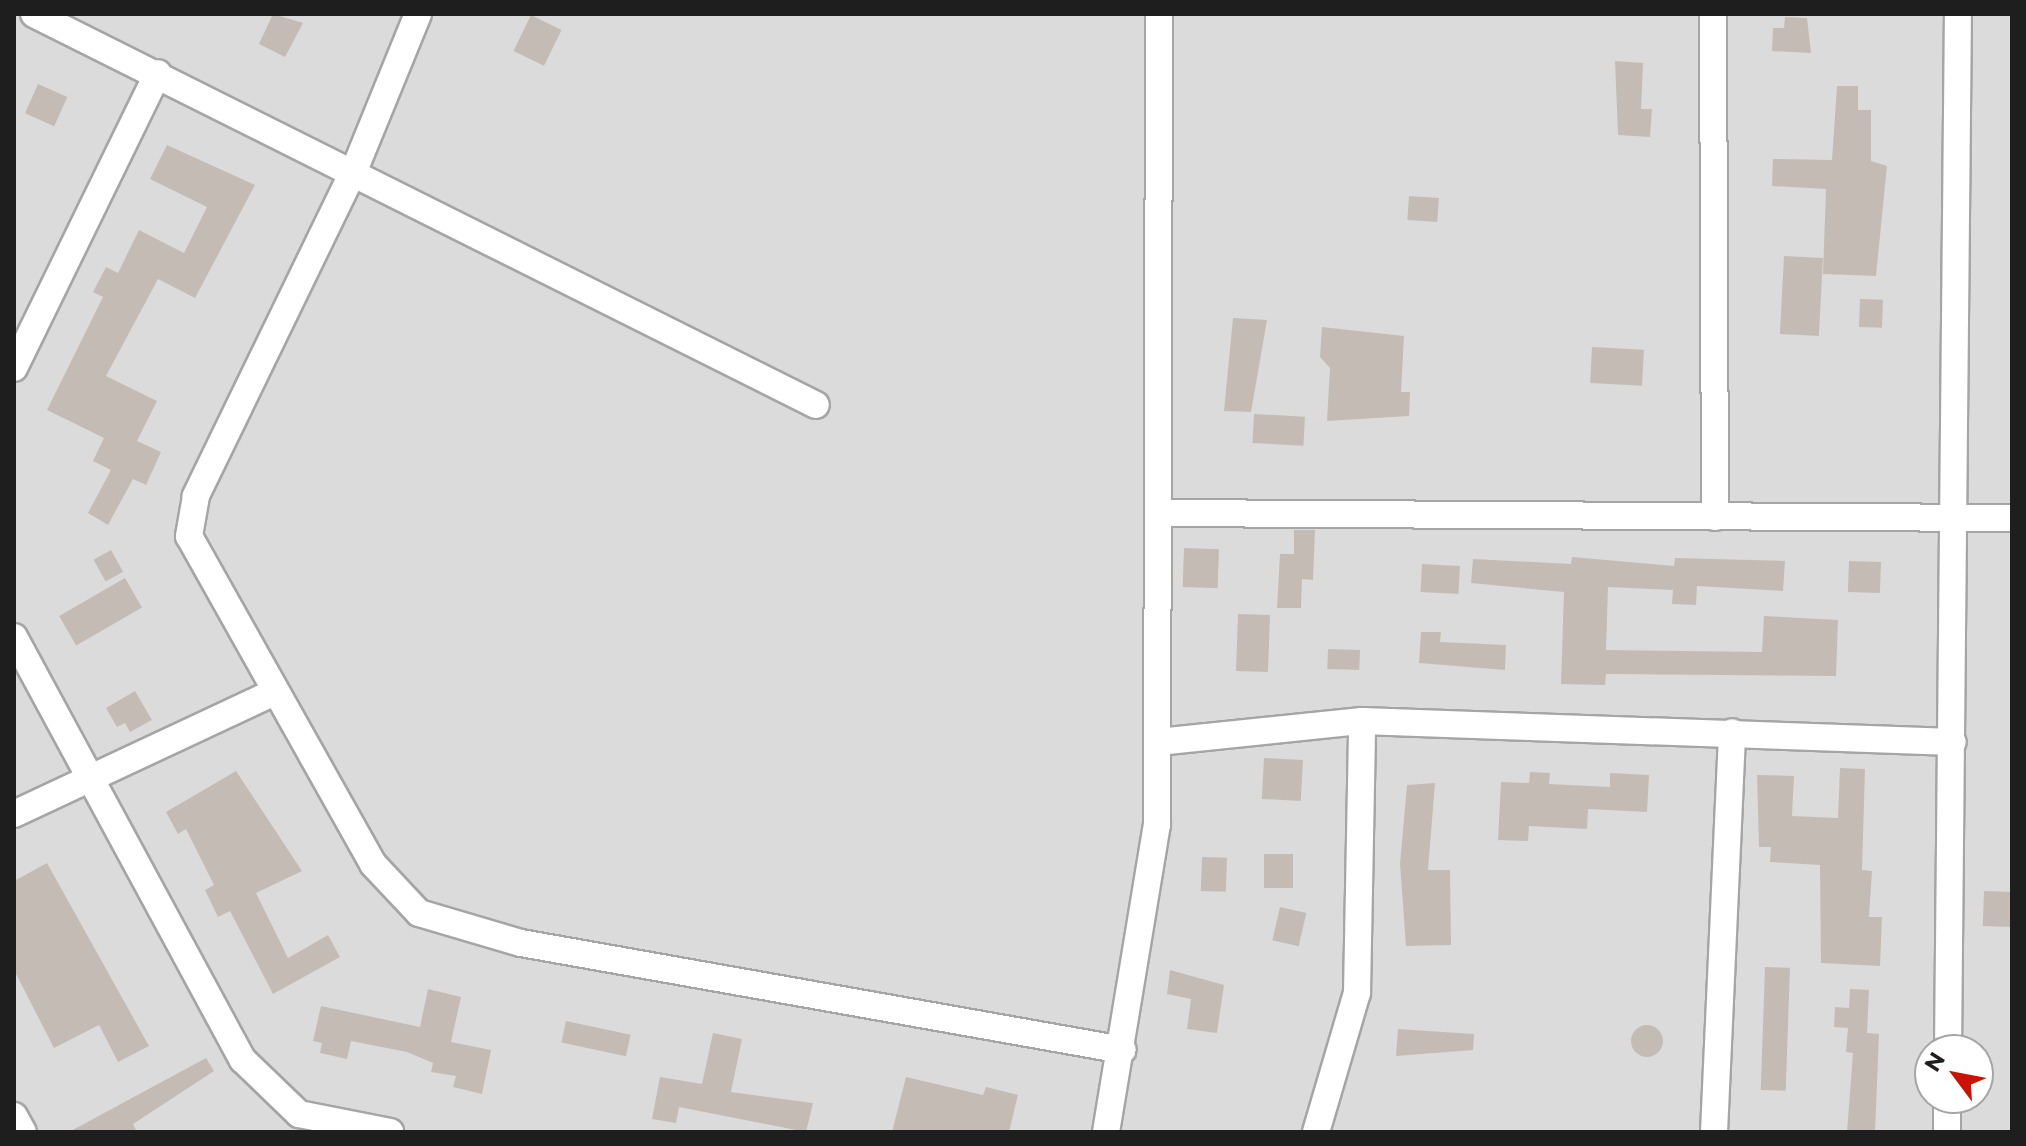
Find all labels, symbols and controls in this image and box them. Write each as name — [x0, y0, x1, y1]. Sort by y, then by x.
north arrow — [1914, 1034, 1994, 1114]
text: N — [1919, 1047, 1951, 1077]

